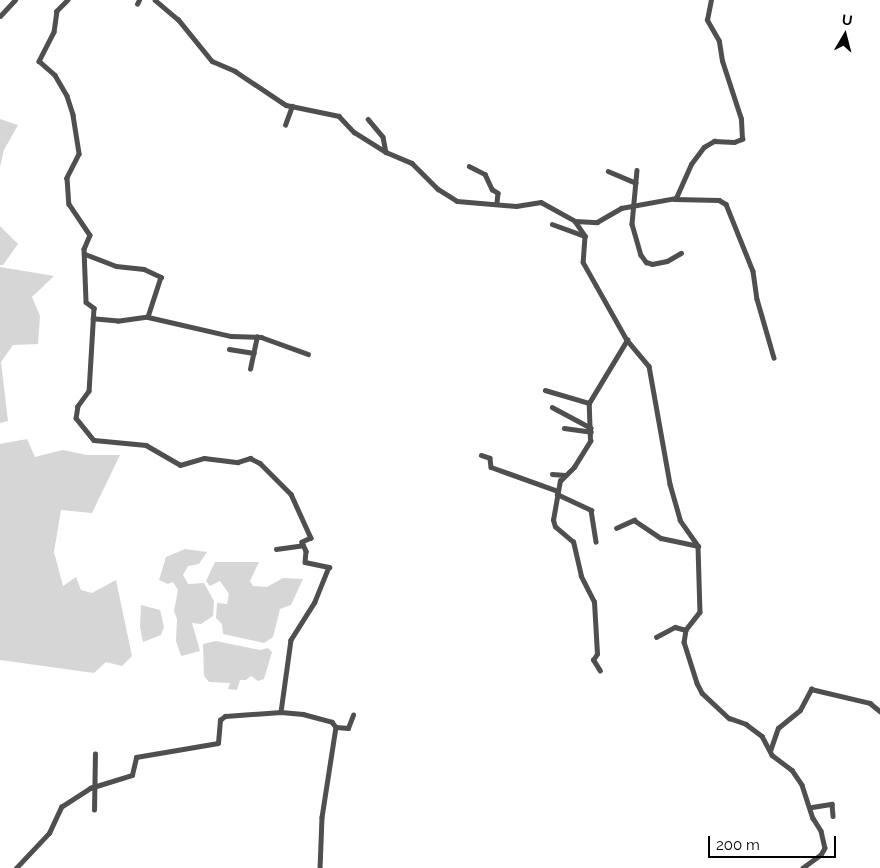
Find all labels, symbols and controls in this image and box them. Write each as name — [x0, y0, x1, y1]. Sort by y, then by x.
north arrow — [820, 10, 870, 60]
text: U — [841, 11, 853, 29]
scale bar — [710, 826, 838, 858]
text: 200 m — [716, 836, 760, 854]

